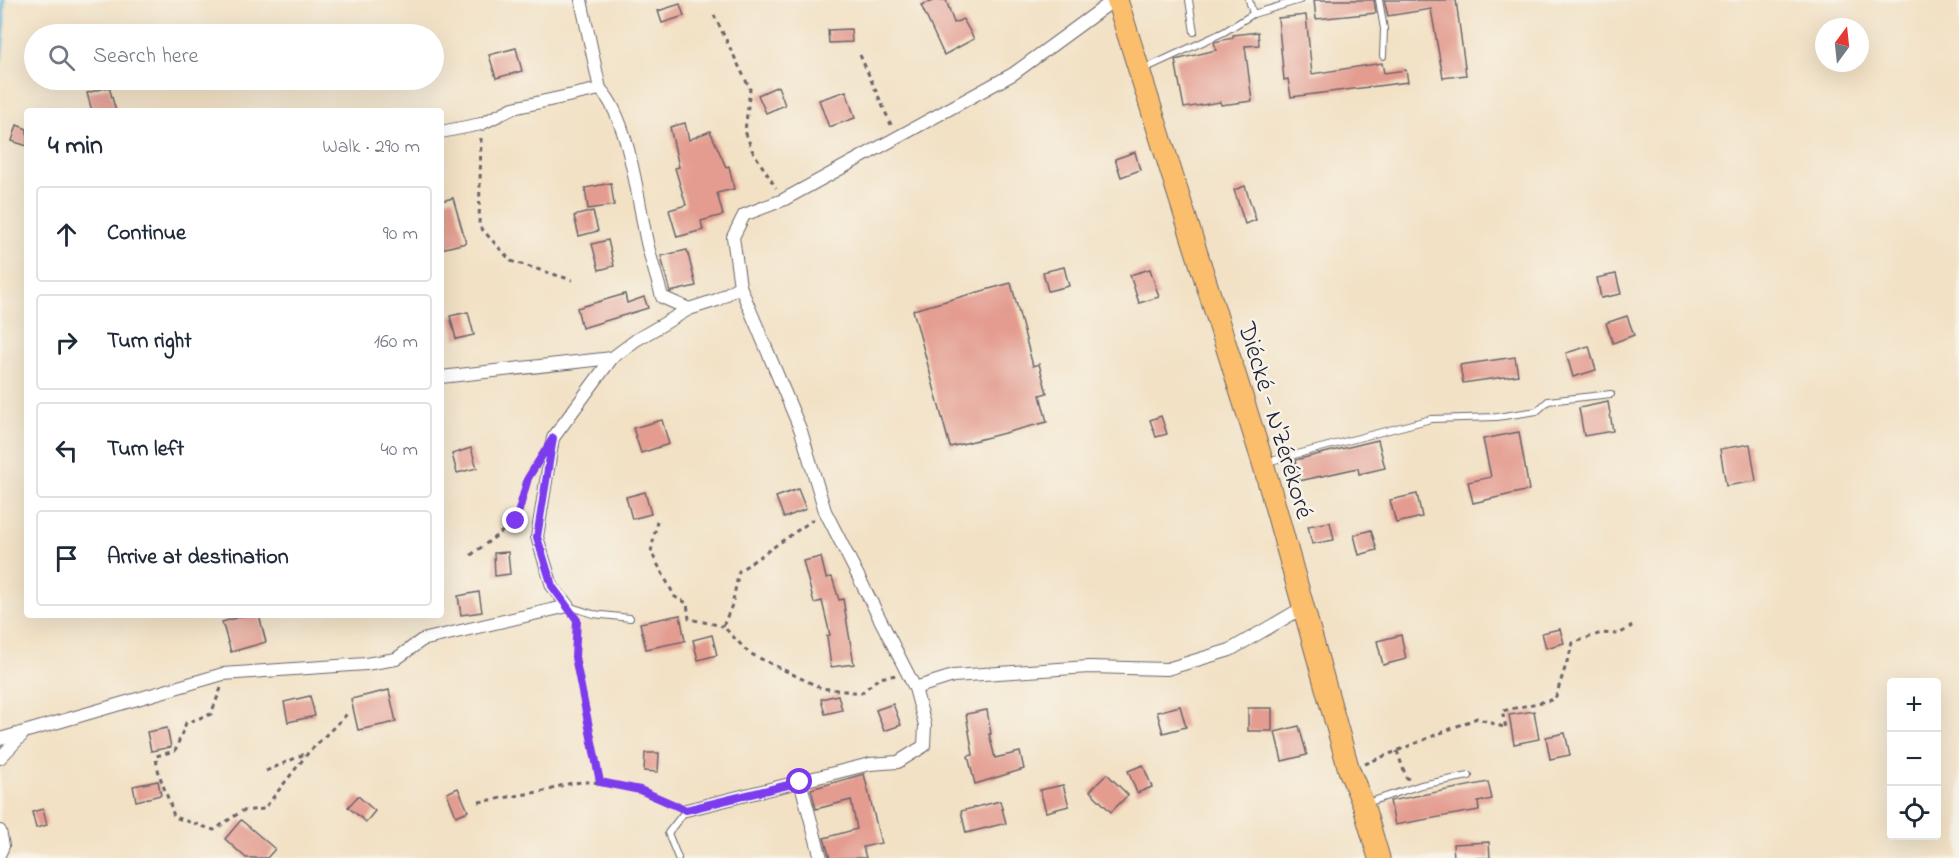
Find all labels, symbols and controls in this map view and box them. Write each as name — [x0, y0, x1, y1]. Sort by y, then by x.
north arrow — [1815, 18, 1869, 72]
search box — [24, 24, 444, 90]
icon: search — [45, 41, 78, 74]
text: Search here — [93, 41, 198, 73]
text: 4 min — [48, 128, 103, 166]
text: Walk · 290 m — [322, 133, 420, 162]
icon: ahead — [50, 218, 83, 251]
text: Continue — [107, 218, 186, 250]
text: 90 m — [383, 220, 418, 249]
street label: Diécké - N'Zérékoré — [1226, 317, 1322, 524]
icon: right — [50, 326, 83, 359]
text: Turn right — [107, 326, 192, 358]
text: 160 m — [374, 328, 418, 357]
icon: left — [50, 434, 83, 467]
text: Turn left — [107, 434, 184, 466]
text: 40 m — [381, 436, 418, 465]
route end — [502, 507, 528, 533]
icon: arrive — [50, 542, 83, 575]
text: Arrive at destination — [107, 542, 289, 574]
map controls — [1887, 678, 1941, 840]
button: + — [1887, 678, 1941, 732]
button: − — [1887, 732, 1941, 786]
route start — [786, 768, 812, 794]
button: locate — [1887, 786, 1941, 840]

